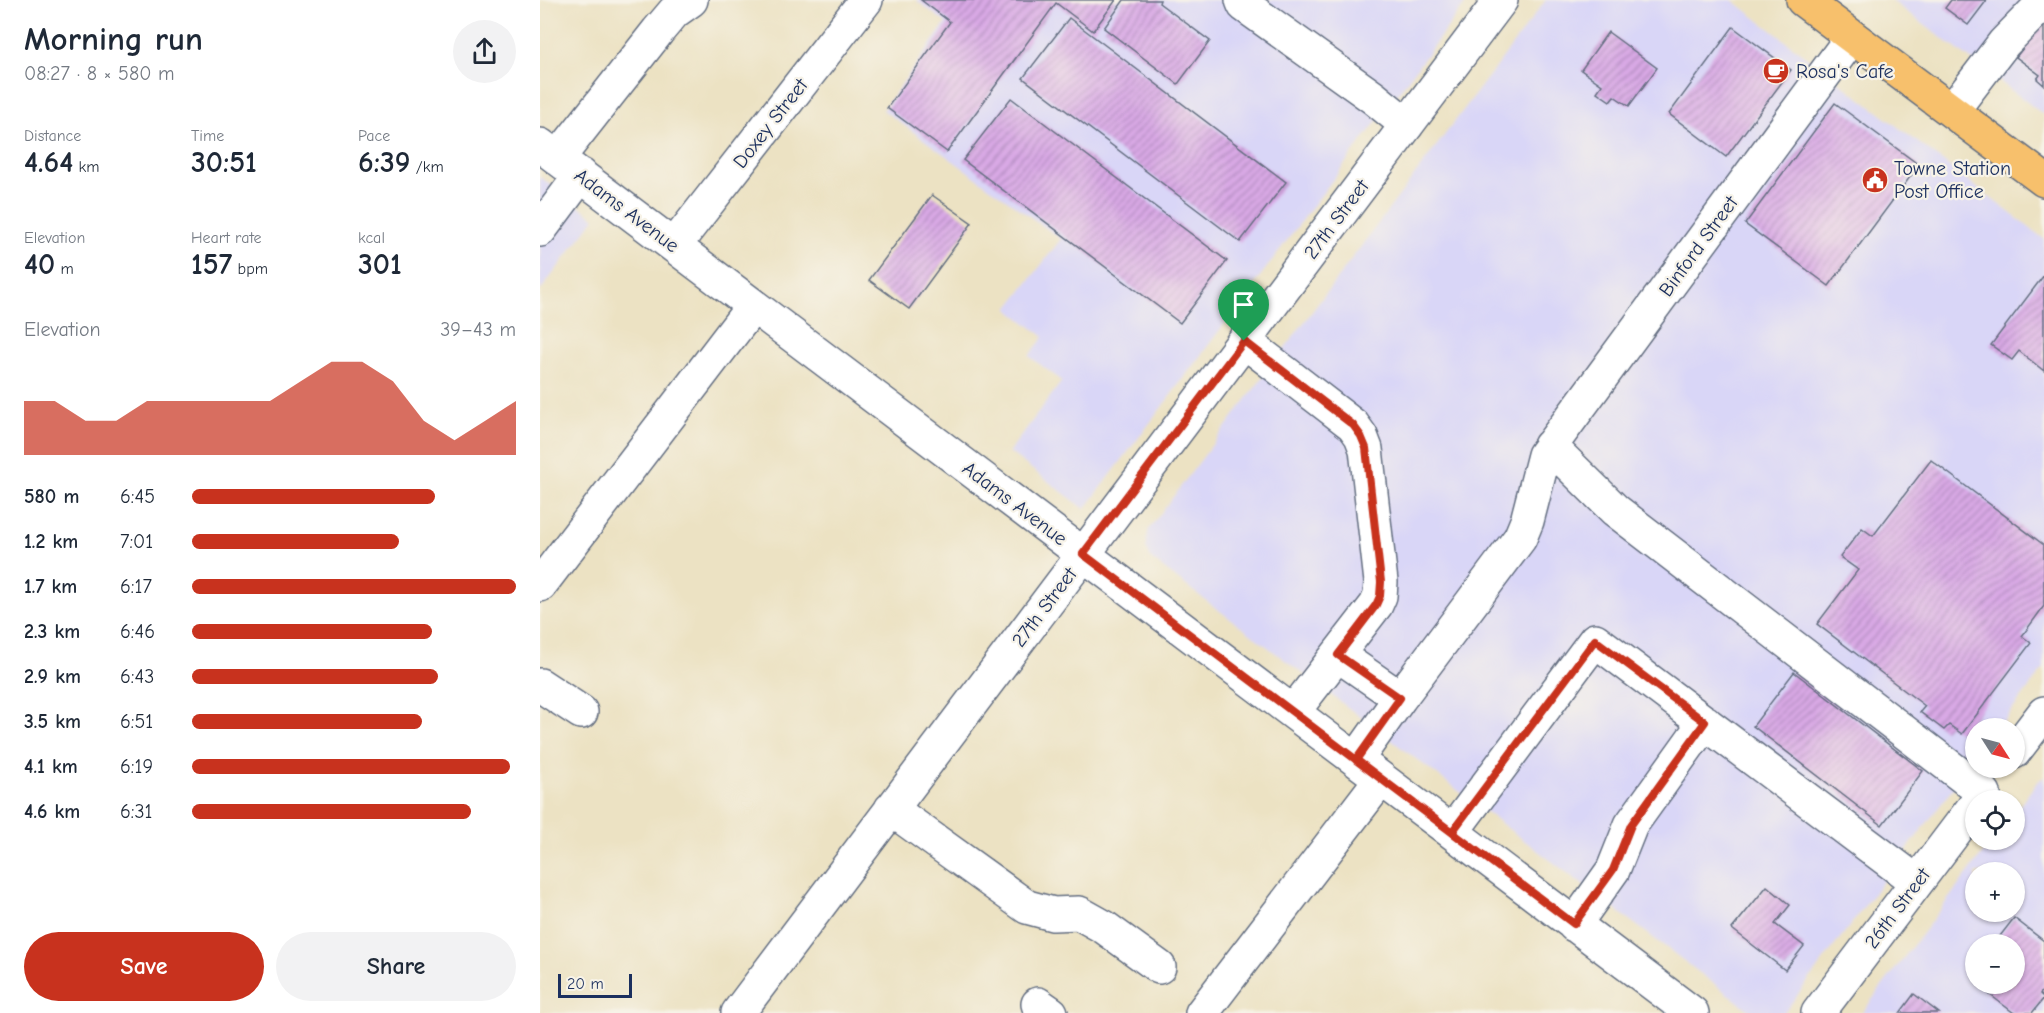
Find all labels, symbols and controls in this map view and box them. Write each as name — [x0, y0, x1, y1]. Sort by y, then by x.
text: Morning run — [24, 20, 203, 58]
button: share — [453, 20, 516, 83]
cafe icon: Rosa's Cafe — [1761, 56, 1791, 86]
place label: Rosa's Cafe — [1796, 60, 1893, 83]
text: 08:27 · 8 × 580 m — [24, 62, 175, 85]
street label: Doxey Street — [728, 73, 813, 173]
text: Distance — [24, 127, 81, 145]
text: Time — [191, 127, 224, 145]
text: Pace — [358, 127, 390, 145]
text: 4.64 — [24, 145, 73, 180]
text: 30:51 — [191, 145, 257, 180]
text: 6:39 — [358, 145, 410, 180]
place label: Towne Station Post Office — [1894, 157, 2011, 203]
text: km — [73, 158, 100, 176]
text: /km — [410, 158, 444, 176]
street label: Adams Avenue — [570, 164, 684, 257]
public building icon: Towne Station Post Office — [1860, 165, 1890, 195]
street label: 27th Street — [1299, 174, 1374, 263]
street label: Binford Street — [1654, 191, 1743, 301]
text: Elevation — [24, 229, 85, 247]
text: Heart rate — [191, 229, 262, 247]
text: kcal — [358, 229, 385, 247]
text: 40 — [24, 247, 55, 282]
text: 157 — [191, 247, 232, 282]
text: 301 — [358, 247, 402, 282]
text: m — [55, 260, 74, 278]
text: bpm — [232, 260, 268, 278]
pin — [1218, 279, 1269, 341]
icon: arrive — [1227, 288, 1260, 321]
text: Elevation — [24, 318, 101, 341]
text: 39–43 m — [440, 318, 516, 341]
street label: Adams Avenue — [958, 457, 1072, 550]
text: 580 m — [24, 485, 79, 508]
text: 6:45 — [120, 485, 155, 508]
text: 1.2 km — [24, 530, 78, 553]
text: 7:01 — [120, 530, 153, 553]
street label: 27th Street — [1007, 562, 1082, 651]
text: 1.7 km — [24, 575, 77, 598]
text: 6:17 — [120, 575, 152, 598]
text: 2.3 km — [24, 620, 80, 643]
text: 6:46 — [120, 620, 155, 643]
text: 2.9 km — [24, 665, 81, 688]
text: 6:43 — [120, 665, 154, 688]
text: 3.5 km — [24, 710, 81, 733]
text: 6:51 — [120, 710, 153, 733]
north arrow — [1965, 718, 2025, 778]
map controls — [1965, 718, 2025, 994]
text: 4.1 km — [24, 755, 78, 778]
text: 6:19 — [120, 755, 153, 778]
button: locate — [1965, 790, 2025, 850]
text: 4.6 km — [24, 800, 80, 823]
text: 6:31 — [120, 800, 153, 823]
button: + — [1965, 862, 2025, 922]
street label: 26th Street — [1860, 863, 1936, 953]
button: Save — [24, 932, 264, 1001]
button: Share — [276, 932, 516, 1001]
button: − — [1965, 934, 2025, 994]
scale bar — [558, 971, 632, 998]
text: 20 m — [567, 975, 604, 993]

